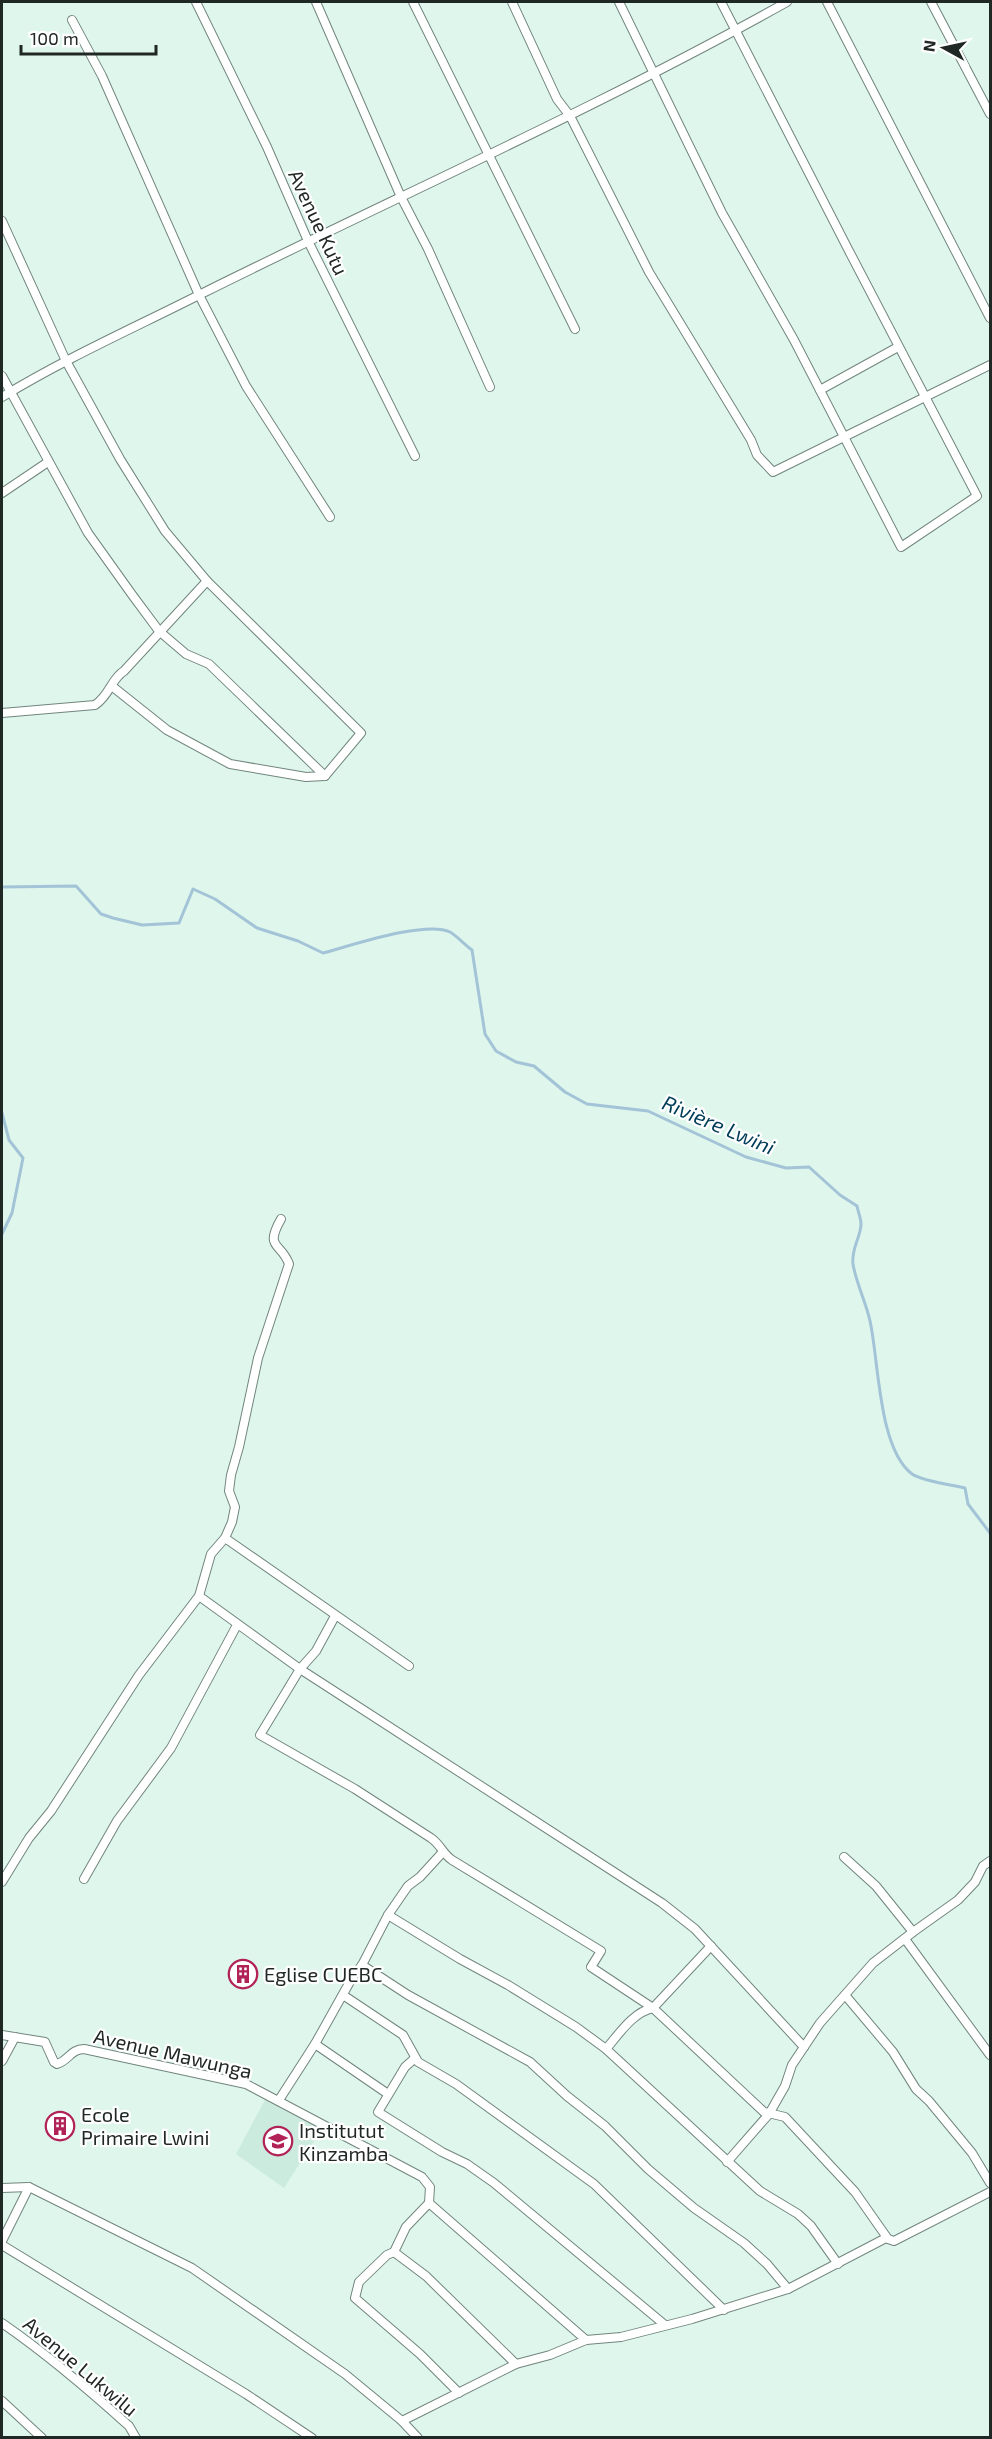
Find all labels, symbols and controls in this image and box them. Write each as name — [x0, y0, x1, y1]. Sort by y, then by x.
scale bar — [21, 18, 156, 56]
north arrow — [914, 18, 974, 78]
text: 100 m — [30, 27, 79, 49]
text: N — [918, 39, 939, 53]
street label: Avenue Kutu — [284, 165, 354, 279]
water label: Rivière Lwini — [659, 1089, 779, 1159]
building icon: Eglise CUEBC — [227, 1958, 259, 1990]
place label: Eglise CUEBC — [264, 1962, 382, 1986]
street label: Avenue Mawunga — [92, 2023, 254, 2083]
place label: Ecole Primaire Lwini — [81, 2102, 210, 2149]
building icon: Ecole Primaire Lwini — [44, 2110, 76, 2142]
place label: Institutut Kinzamba — [299, 2118, 388, 2165]
school or university icon: Institutut Kinzamba — [262, 2125, 294, 2157]
street label: Avenue Lukwilu — [19, 2311, 143, 2421]

